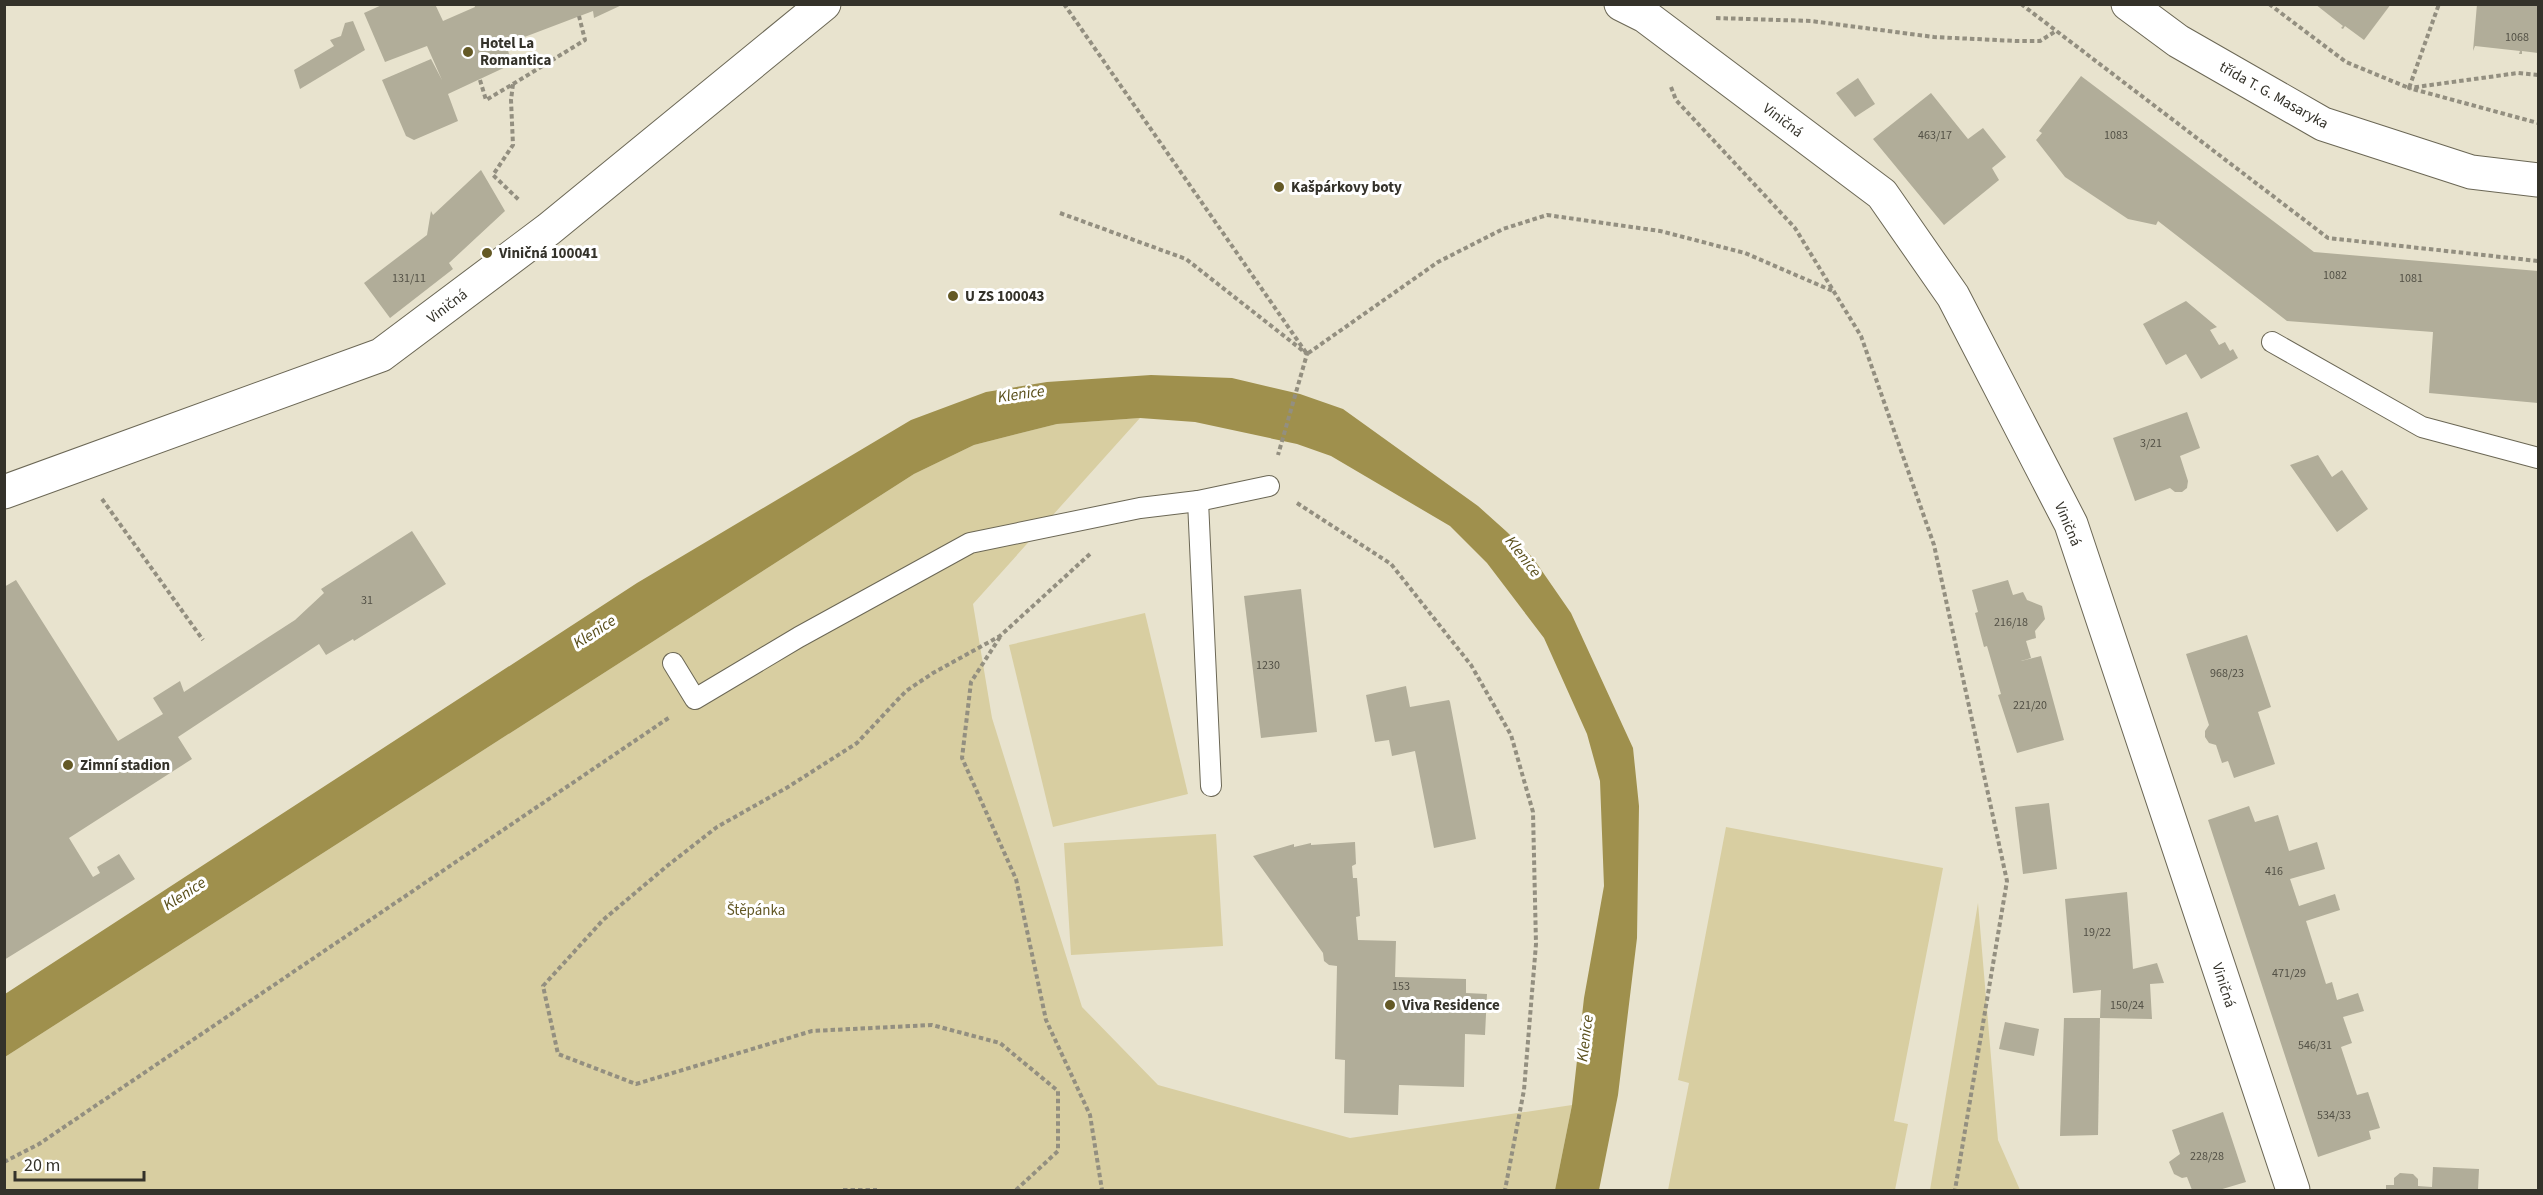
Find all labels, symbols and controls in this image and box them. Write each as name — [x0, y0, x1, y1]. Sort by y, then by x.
house number: 1068 — [2505, 29, 2529, 46]
place label: Hotel La Romantica — [480, 33, 551, 71]
marker: Hotel La Romantica — [461, 45, 475, 59]
street label: třída T. G. Masaryka — [2215, 57, 2332, 134]
street label: Viničná — [1758, 98, 1807, 143]
house number: 463/17 — [1918, 127, 1952, 144]
house number: 1083 — [2104, 127, 2128, 144]
place label: Kašpárkovy boty — [1291, 177, 1402, 198]
marker: Kašpárkovy boty — [1272, 180, 1286, 194]
place label: Viničná 100041 — [498, 243, 598, 264]
marker: Viničná 100041 — [480, 246, 494, 260]
house number: 1082 — [2323, 267, 2347, 284]
house number: 131/11 — [392, 270, 426, 287]
house number: 1081 — [2399, 270, 2423, 287]
street label: Viničná — [423, 284, 472, 329]
place label: U ZS 100043 — [965, 286, 1045, 307]
marker: U ZS 100043 — [946, 289, 960, 303]
water label: Klenice — [996, 380, 1046, 408]
house number: 3/21 — [2140, 435, 2162, 452]
street label: Viničná — [2049, 499, 2086, 549]
water label: Klenice — [1500, 531, 1547, 582]
house number: 31 — [361, 592, 373, 609]
water label: Klenice — [569, 610, 621, 654]
house number: 216/18 — [1994, 614, 2028, 631]
house number: 1230 — [1256, 657, 1280, 674]
house number: 968/23 — [2210, 665, 2244, 682]
house number: 221/20 — [2013, 697, 2047, 714]
place label: Zimní stadion — [80, 755, 170, 776]
marker: Zimní stadion — [61, 758, 75, 772]
house number: 416 — [2265, 863, 2283, 880]
water label: Klenice — [159, 872, 211, 916]
park label: Štěpánka — [727, 900, 785, 921]
house number: 19/22 — [2083, 924, 2111, 941]
street label: Viničná — [2206, 960, 2241, 1010]
house number: 471/29 — [2272, 965, 2306, 982]
house number: 153 — [1392, 978, 1410, 995]
place label: Viva Residence — [1401, 995, 1500, 1016]
house number: 150/24 — [2110, 997, 2144, 1014]
marker: Viva Residence — [1383, 998, 1397, 1012]
water label: Klenice — [1571, 1013, 1599, 1063]
house number: 546/31 — [2298, 1037, 2332, 1054]
house number: 534/33 — [2317, 1107, 2351, 1124]
scale bar — [15, 1144, 144, 1182]
house number: 228/28 — [2190, 1148, 2224, 1165]
text: 20 m — [24, 1153, 60, 1178]

